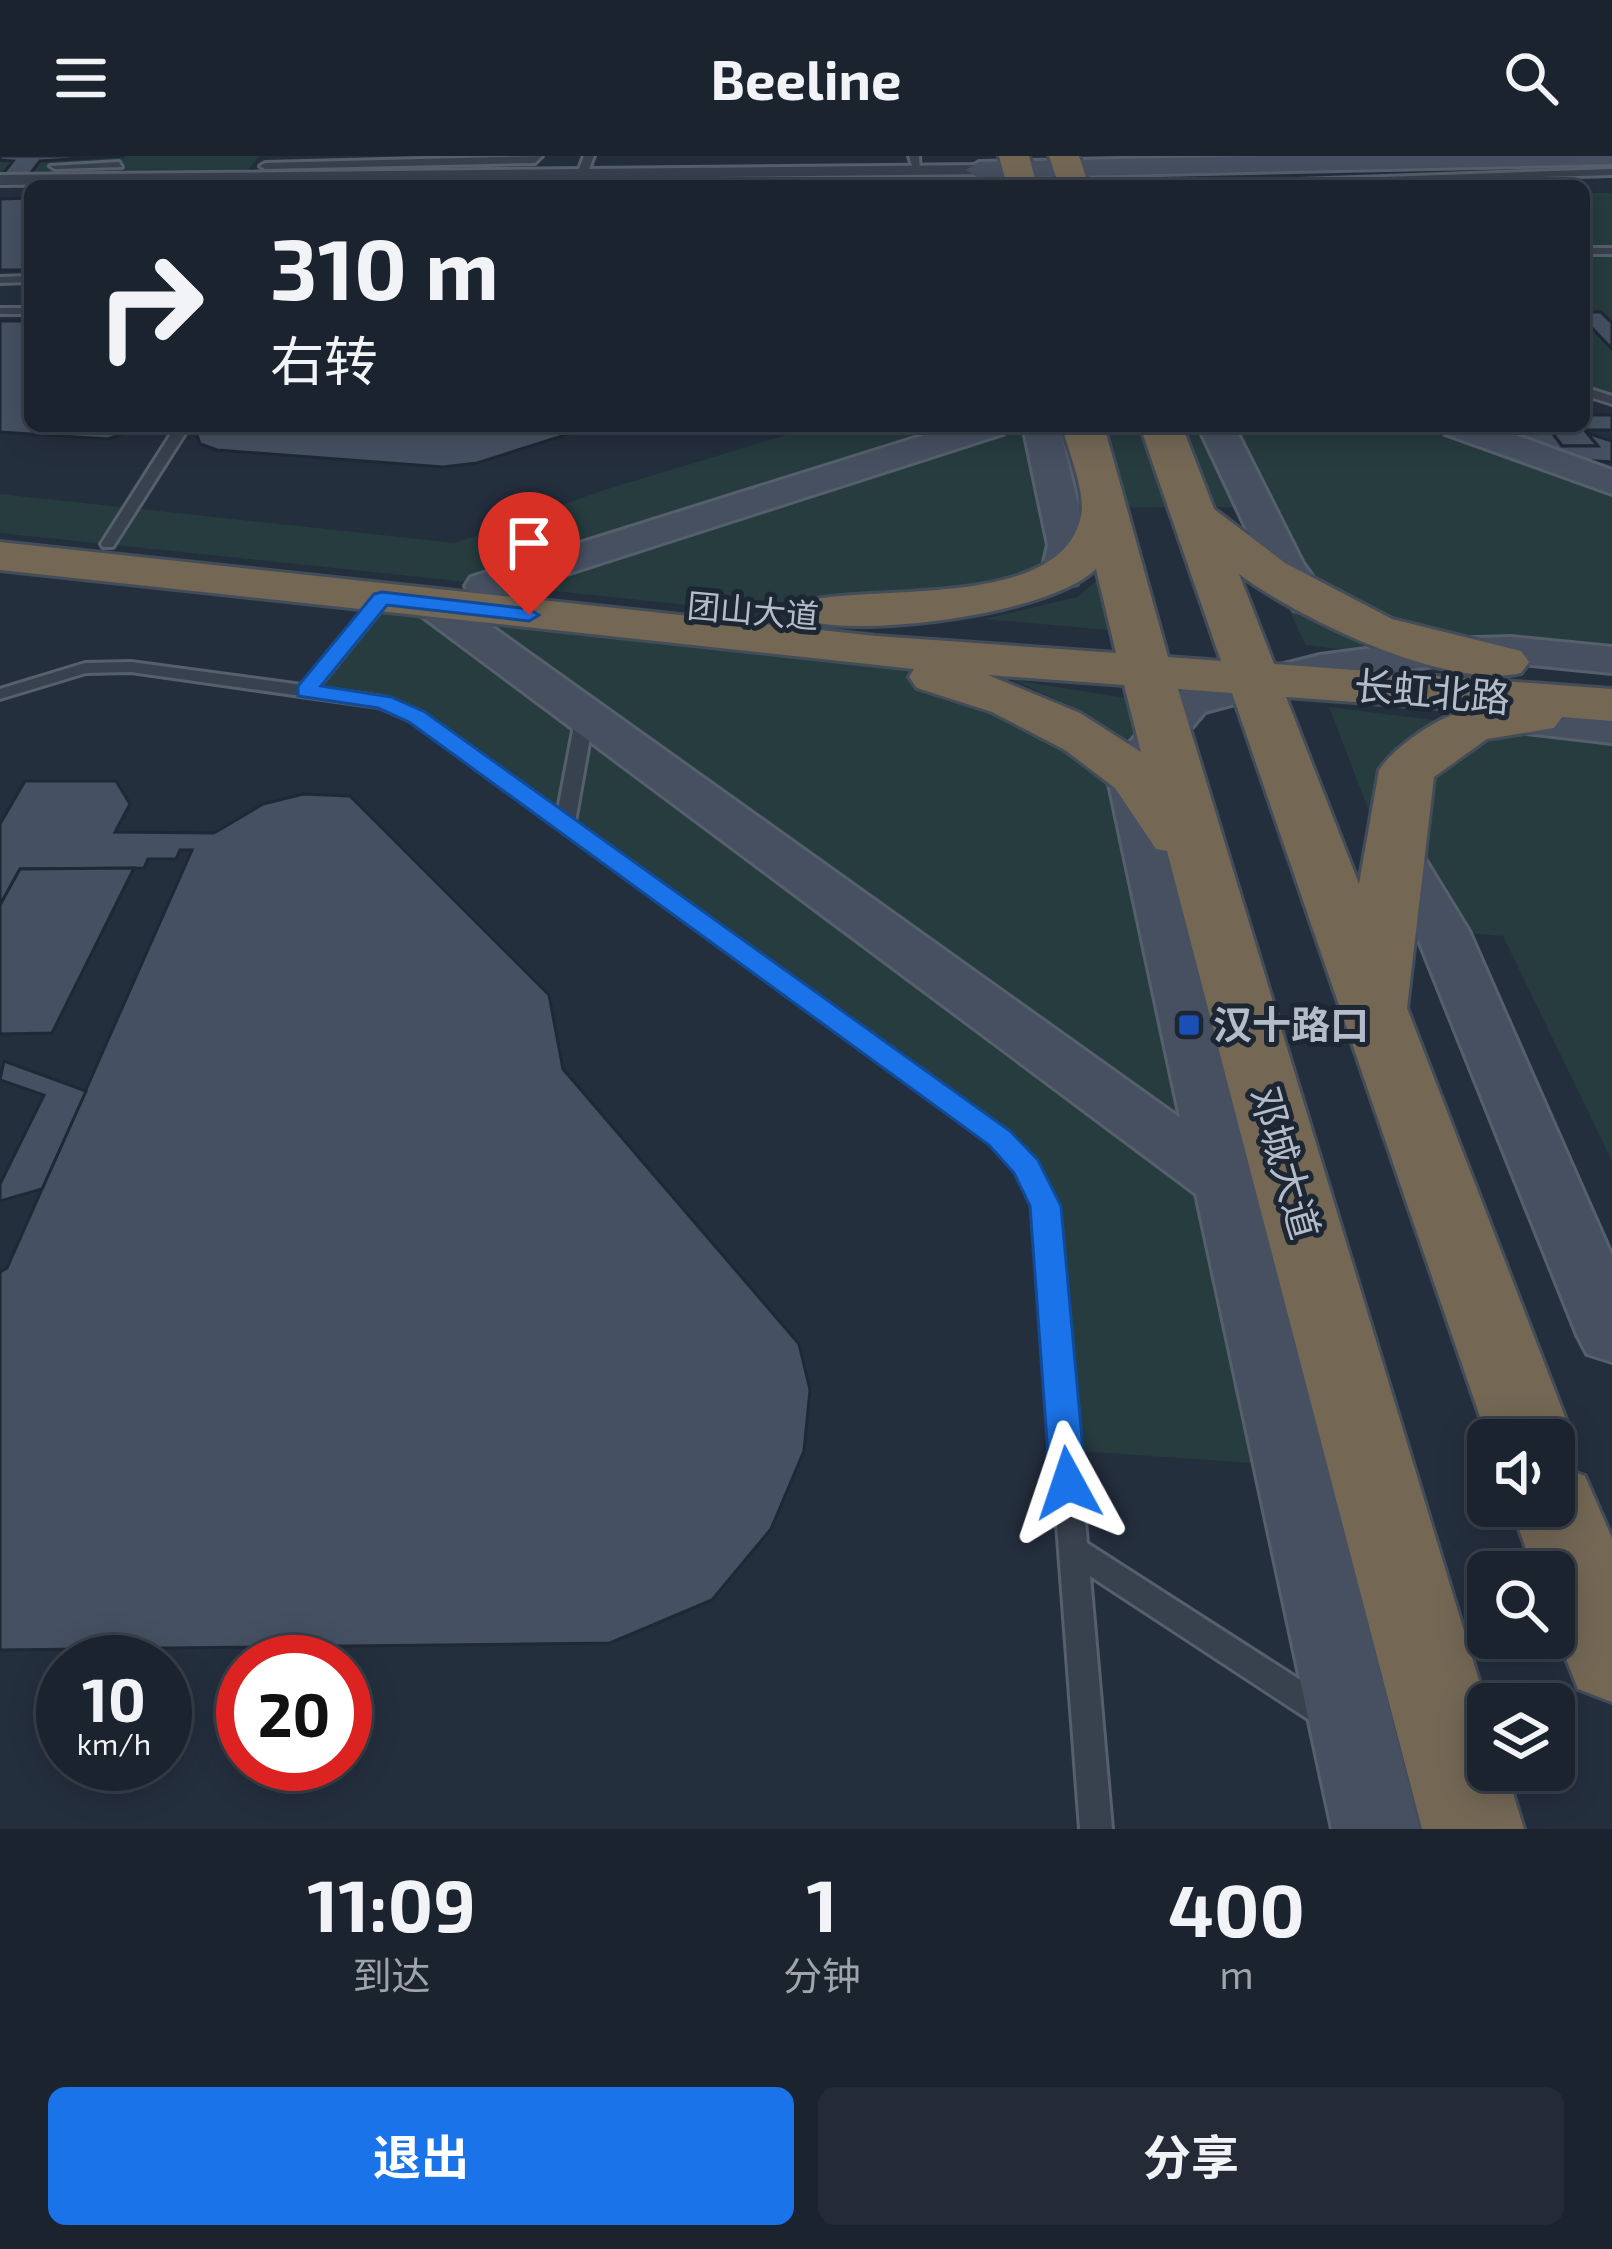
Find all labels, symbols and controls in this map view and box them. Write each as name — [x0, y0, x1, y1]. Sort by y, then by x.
icon: menu — [48, 45, 114, 111]
icon: search — [1498, 45, 1564, 111]
text: Beeline — [711, 46, 902, 111]
text: 310 m — [270, 216, 499, 317]
icon: right — [72, 228, 228, 384]
text: 右转 — [270, 327, 378, 392]
pin — [478, 492, 580, 615]
icon: arrive — [496, 510, 562, 576]
street label: 团山大道 — [686, 584, 821, 636]
street label: 长虹北路 — [1352, 660, 1512, 721]
place label: 汉十路口 — [1213, 1000, 1369, 1047]
marker: 汉十路口 — [1176, 1012, 1202, 1038]
street label: 邓城大道 — [1242, 1081, 1331, 1244]
map controls — [1467, 1419, 1575, 1791]
button: sound — [1467, 1419, 1575, 1527]
position arrow — [1005, 1420, 1131, 1546]
button: search — [1467, 1551, 1575, 1659]
speed limit sign: 20 — [216, 1635, 372, 1791]
text: 10 — [82, 1662, 146, 1734]
button: layers — [1467, 1683, 1575, 1791]
text: km/h — [77, 1725, 151, 1761]
text: 11:09 — [307, 1860, 476, 1946]
text: 1 — [806, 1860, 838, 1946]
text: 400 — [1168, 1865, 1305, 1951]
text: m — [1219, 1950, 1254, 1997]
text: 到达 — [352, 1951, 430, 1998]
text: 分钟 — [783, 1951, 861, 1998]
button: 退出 — [48, 2087, 794, 2225]
button: 分享 — [818, 2087, 1564, 2225]

